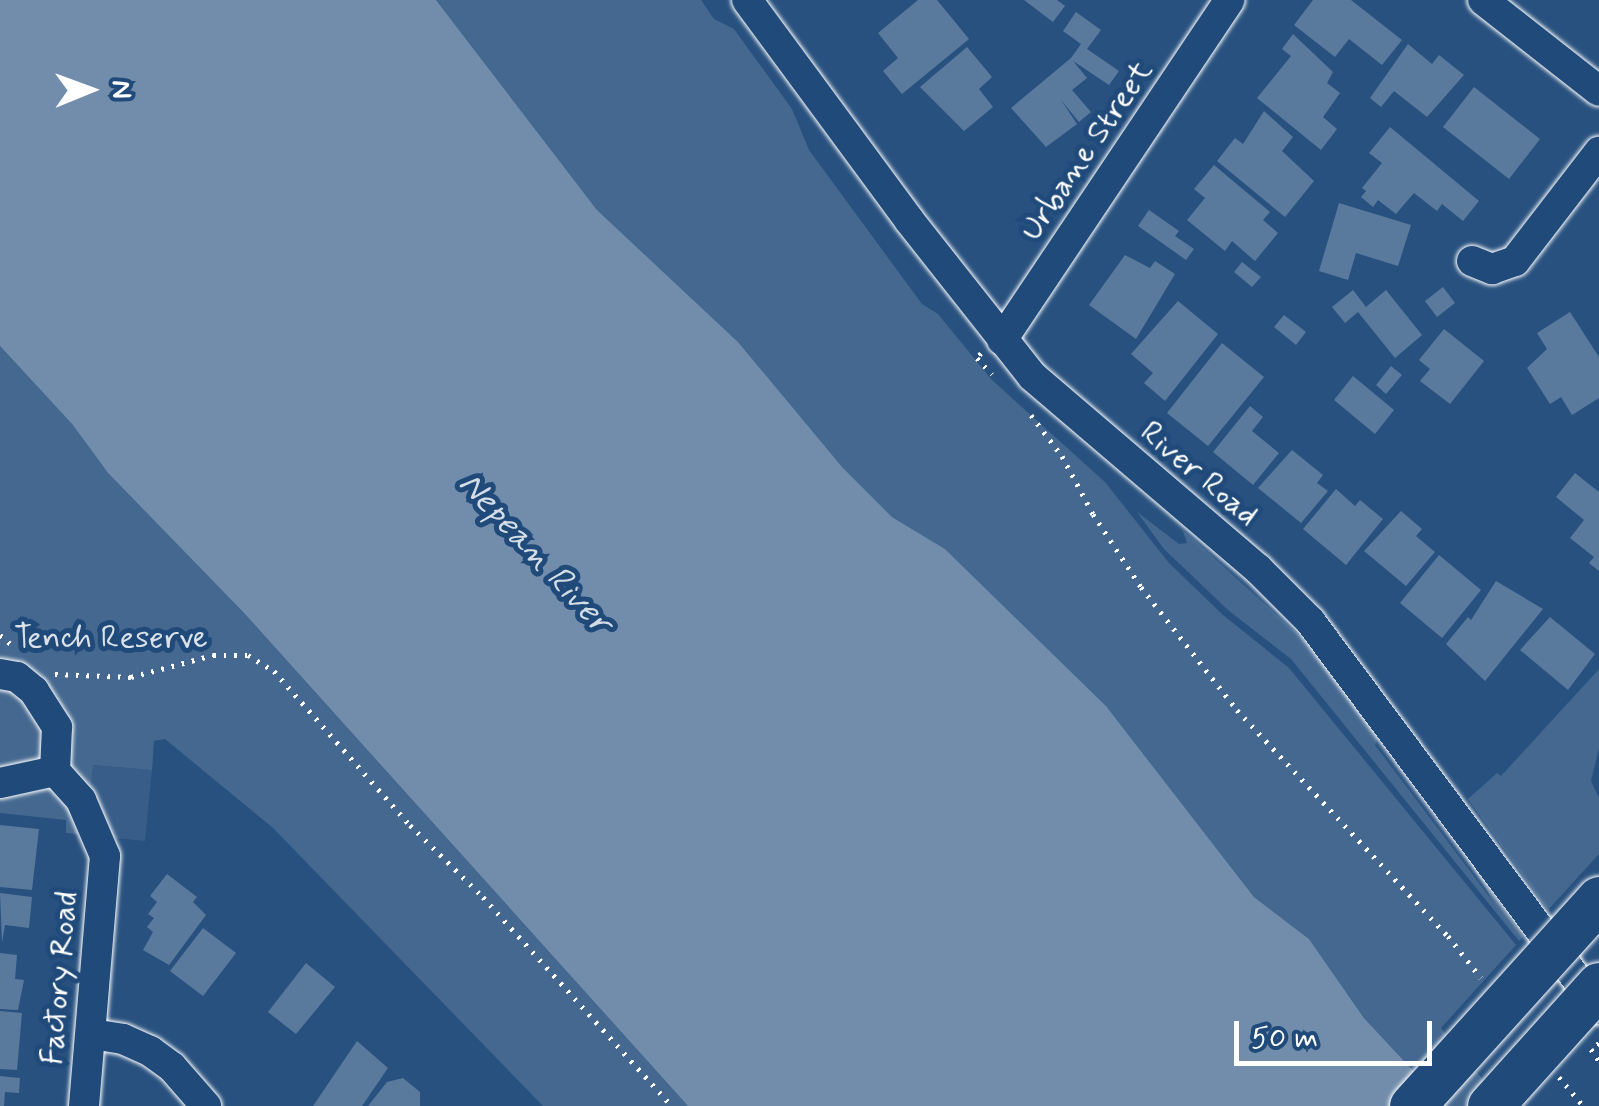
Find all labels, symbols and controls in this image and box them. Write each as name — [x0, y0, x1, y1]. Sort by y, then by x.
north arrow — [40, 40, 140, 140]
street label: Urbane Street — [1013, 54, 1161, 248]
text: N — [102, 80, 139, 99]
street label: River Road — [1132, 413, 1266, 535]
water label: Nepean River — [449, 463, 621, 643]
park label: Tench Reserve — [14, 619, 208, 657]
street label: Factory Road — [33, 891, 87, 1065]
scale bar — [1239, 1001, 1436, 1063]
text: 50 m — [1251, 1019, 1318, 1058]

